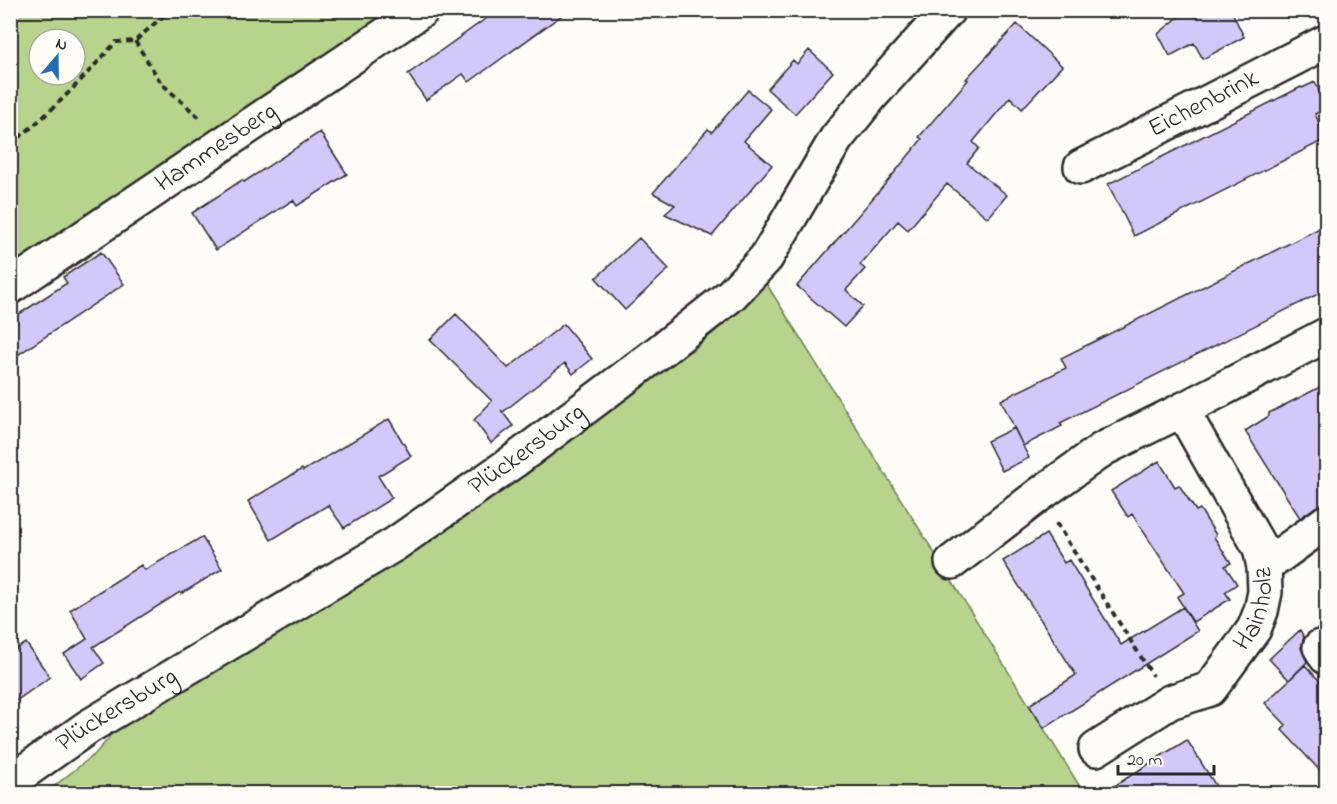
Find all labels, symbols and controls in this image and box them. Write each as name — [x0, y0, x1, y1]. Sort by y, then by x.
north arrow — [27, 27, 87, 87]
text: N — [52, 32, 71, 58]
street label: Eichenbrink — [1142, 60, 1266, 148]
street label: Hammesberg — [148, 93, 285, 203]
street label: Plückersburg — [461, 394, 594, 506]
street label: Hainholz — [1225, 566, 1284, 659]
street label: Plückersburg — [49, 658, 185, 763]
scale bar — [1118, 738, 1214, 776]
text: 20 m — [1127, 748, 1162, 774]

